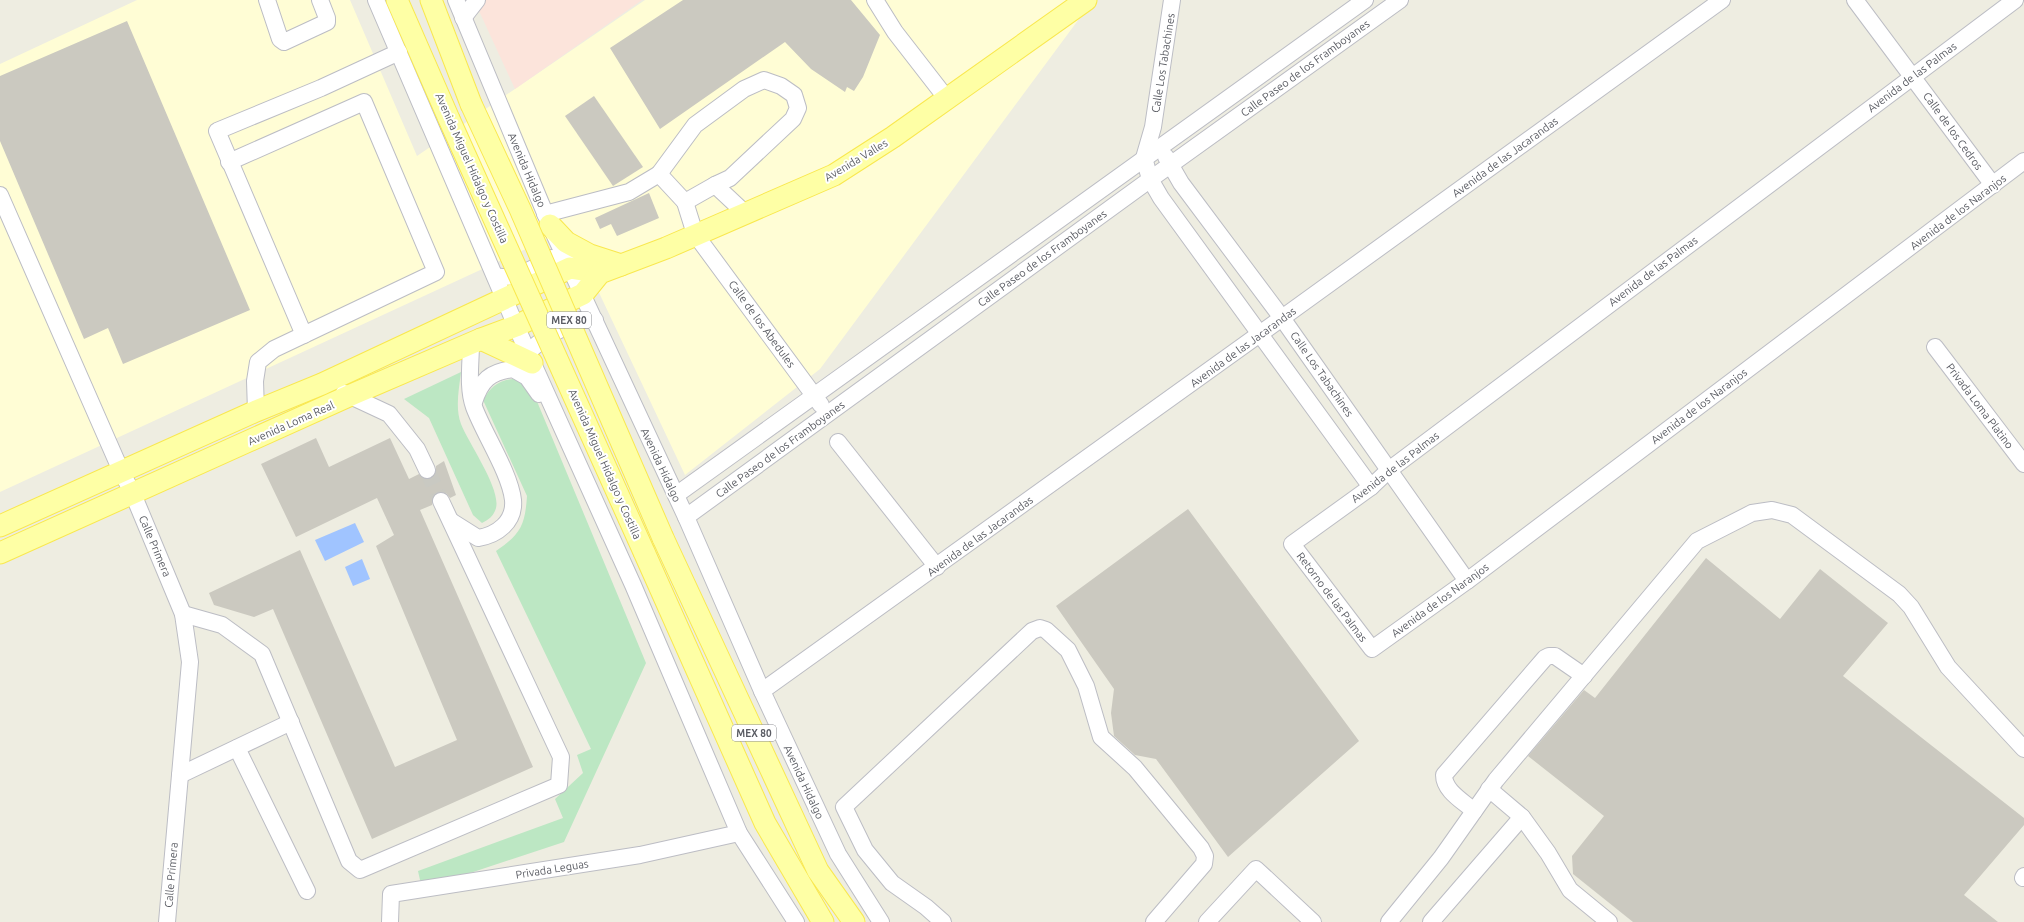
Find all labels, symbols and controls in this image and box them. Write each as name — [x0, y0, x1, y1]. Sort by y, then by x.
street label: Calle Los Tabachines — [1149, 12, 1177, 114]
street label: Calle Paseo de los Framboyanes — [1238, 17, 1372, 119]
street label: Avenida de las Palmas — [1865, 40, 1959, 114]
street label: Calle de los Cedros — [1921, 90, 1985, 172]
street label: Avenida Miguel Hidalgo y Costilla — [433, 91, 511, 245]
street label: Avenida de las Jacarandas — [1450, 115, 1560, 199]
street label: Avenida Hidalgo — [506, 131, 548, 209]
street label: Avenida Valles — [822, 136, 890, 183]
street label: Avenida de los Naranjos — [1908, 172, 2009, 252]
street label: Calle Paseo de los Framboyanes — [975, 207, 1109, 309]
street label: Avenida de las Palmas — [1606, 234, 1700, 308]
street label: Calle de los Abedules — [726, 278, 798, 370]
street label: Avenida de las Jacarandas — [1188, 305, 1298, 389]
road number: MEX 80 — [547, 312, 591, 328]
street label: Calle Los Tabachines — [1288, 329, 1356, 419]
street label: Privada Loma Platino — [1944, 361, 2016, 451]
street label: Avenida de los Naranjos — [1649, 366, 1750, 446]
street label: Avenida Miguel Hidalgo y Costilla — [566, 387, 644, 541]
street label: Calle Paseo de los Framboyanes — [713, 398, 847, 500]
street label: Avenida Loma Real — [246, 399, 336, 447]
street label: Avenida Hidalgo — [639, 426, 683, 504]
street label: Avenida de las Palmas — [1349, 429, 1441, 505]
street label: Avenida de las Jacarandas — [925, 494, 1035, 578]
street label: Calle Primera — [137, 513, 173, 579]
street label: Retorno de las Palmas — [1294, 550, 1370, 644]
street label: Avenida de los Naranjos — [1389, 561, 1491, 639]
road number: MEX 80 — [732, 725, 776, 741]
street label: Avenida Hidalgo — [782, 743, 826, 821]
street label: Calle Primera — [162, 842, 180, 908]
street label: Privada Leguas — [515, 857, 590, 881]

